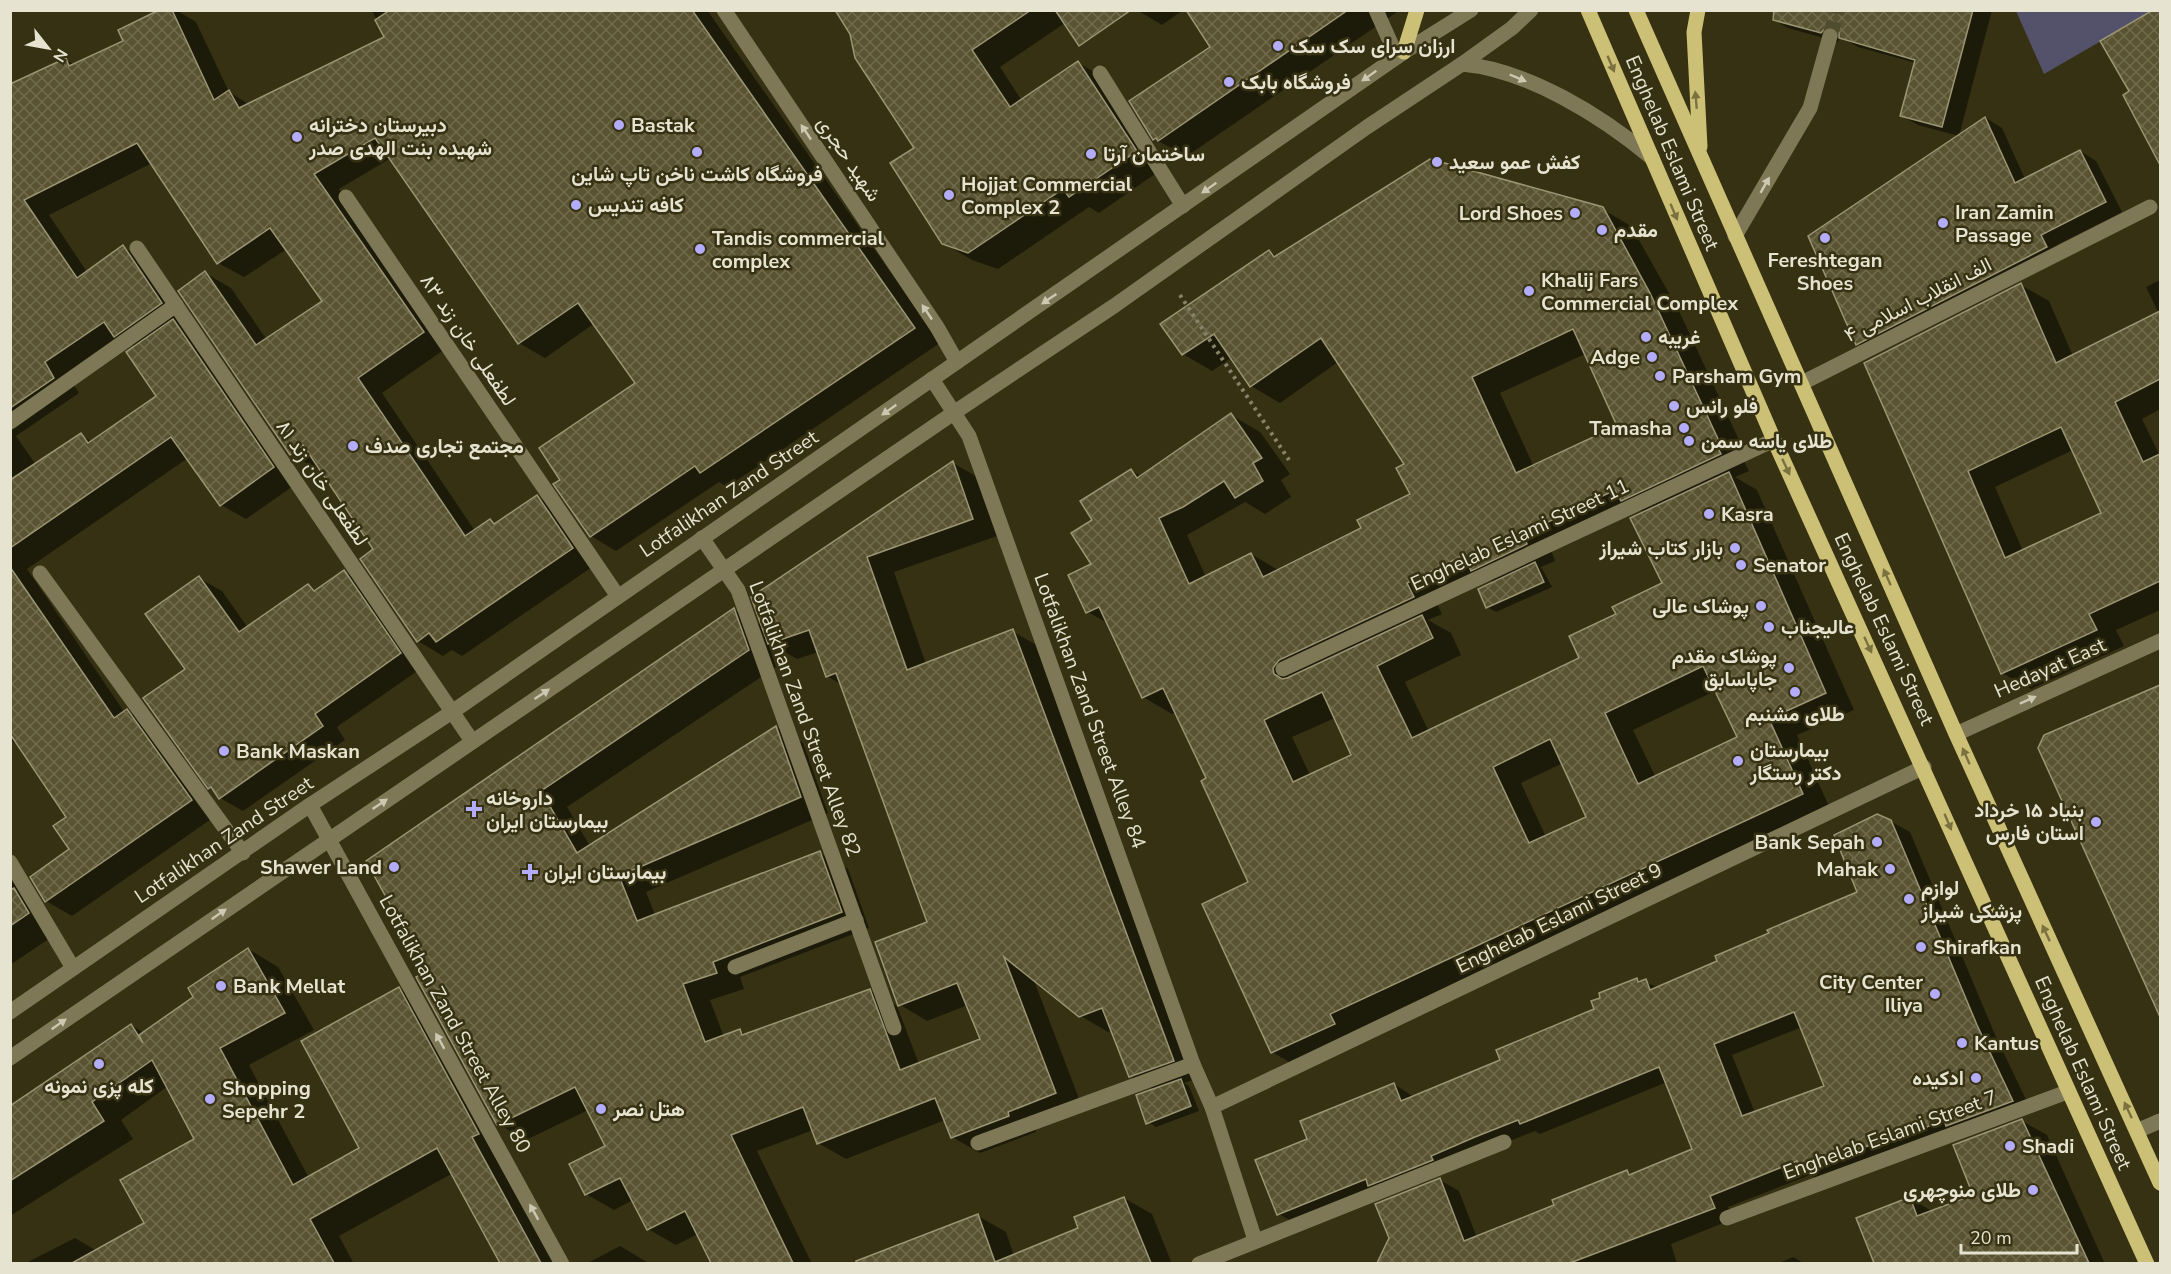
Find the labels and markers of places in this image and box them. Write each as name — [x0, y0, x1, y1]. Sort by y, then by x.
place label: ارزان سرای سک سک — [1290, 33, 1455, 60]
marker: ارزان سرای سک سک — [1271, 39, 1285, 53]
place label: فروشگاه بابک — [1241, 69, 1351, 96]
marker: فروشگاه بابک — [1222, 75, 1236, 89]
place label: دبیرستان دخترانه شهیده بنت الهدی صدر — [308, 112, 492, 162]
place label: Bastak — [631, 112, 696, 139]
marker: Bastak — [612, 118, 626, 132]
marker: دبیرستان دخترانه شهیده بنت الهدی صدر — [290, 130, 304, 144]
place label: ساختمان آرتا — [1103, 141, 1205, 168]
marker: فروشگاه کاشت ناخن تاپ شاین — [690, 145, 704, 159]
marker: ساختمان آرتا — [1084, 147, 1098, 161]
place label: کفش عمو سعید — [1449, 149, 1580, 176]
marker: کفش عمو سعید — [1430, 155, 1444, 169]
place label: فروشگاه کاشت ناخن تاپ شاین — [571, 161, 823, 188]
place label: Hojjat Commercial Complex 2 — [961, 171, 1133, 221]
marker: Hojjat Commercial Complex 2 — [942, 188, 956, 202]
place label: کافه تندیس — [588, 192, 684, 219]
marker: کافه تندیس — [569, 198, 583, 212]
place label: Iran Zamin Passage — [1955, 199, 2054, 249]
place label: Lord Shoes — [1459, 200, 1563, 227]
marker: Lord Shoes — [1568, 206, 1582, 220]
marker: Iran Zamin Passage — [1936, 216, 1950, 230]
place label: مقدم — [1614, 217, 1658, 244]
marker: مقدم — [1595, 223, 1609, 237]
place label: Tandis commercial complex — [712, 225, 885, 275]
marker: Fereshtegan Shoes — [1818, 231, 1832, 245]
marker: Tandis commercial complex — [693, 242, 707, 256]
place label: Fereshtegan Shoes — [1768, 247, 1882, 297]
place label: Khalij Fars Commercial Complex — [1541, 267, 1739, 317]
marker: Khalij Fars Commercial Complex — [1522, 284, 1536, 298]
place label: غریبه — [1658, 324, 1701, 351]
marker: غریبه — [1639, 330, 1653, 344]
place label: Adge — [1590, 344, 1640, 371]
marker: Adge — [1645, 350, 1659, 364]
place label: Parsham Gym — [1672, 363, 1801, 390]
marker: Parsham Gym — [1653, 369, 1667, 383]
place label: فلو رانس — [1686, 393, 1758, 420]
marker: فلو رانس — [1667, 399, 1681, 413]
place label: Tamasha — [1589, 415, 1672, 442]
marker: Tamasha — [1677, 421, 1691, 435]
place label: طلای یاسه سمن — [1701, 428, 1832, 455]
place label: مجتمع تجاری صدف — [365, 433, 524, 460]
marker: طلای یاسه سمن — [1682, 434, 1696, 448]
marker: مجتمع تجاری صدف — [346, 439, 360, 453]
place label: Kasra — [1721, 501, 1774, 528]
marker: Kasra — [1702, 507, 1716, 521]
place label: بازار کتاب شیراز — [1598, 535, 1723, 562]
marker: بازار کتاب شیراز — [1728, 541, 1742, 555]
place label: Senator — [1753, 552, 1826, 579]
marker: Senator — [1734, 558, 1748, 572]
place label: پوشاک عالی — [1652, 593, 1749, 620]
marker: پوشاک عالی — [1754, 599, 1768, 613]
place label: عالیجناب — [1781, 614, 1854, 641]
marker: عالیجناب — [1762, 620, 1776, 634]
place label: پوشاک مقدم جاپاسابق — [1672, 643, 1777, 693]
marker: پوشاک مقدم جاپاسابق — [1782, 661, 1796, 675]
marker: طلای مشنبم — [1788, 685, 1802, 699]
place label: طلای مشنبم — [1745, 701, 1845, 728]
place label: بیمارستان دکتر رستگار — [1749, 737, 1842, 787]
place label: Bank Maskan — [236, 738, 360, 765]
marker: Bank Maskan — [217, 744, 231, 758]
marker: بیمارستان دکتر رستگار — [1731, 754, 1745, 768]
place label: داروخانه بیمارستان ایران — [486, 785, 608, 835]
place label: بنیاد ۱۵ خرداد استان فارس — [1974, 797, 2084, 847]
marker: داروخانه بیمارستان ایران — [467, 802, 481, 816]
marker: بنیاد ۱۵ خرداد استان فارس — [2089, 815, 2103, 829]
place label: Bank Sepah — [1754, 829, 1865, 856]
marker: Bank Sepah — [1870, 835, 1884, 849]
place label: Shawer Land — [260, 854, 382, 881]
place label: Mahak — [1816, 856, 1879, 883]
place label: بیمارستان ایران — [544, 859, 666, 886]
marker: Shawer Land — [387, 860, 401, 874]
marker: Mahak — [1883, 862, 1897, 876]
marker: بیمارستان ایران — [521, 863, 539, 881]
place label: لوازم پزشکی شیراز — [1920, 875, 2022, 925]
marker: لوازم پزشکی شیراز — [1902, 892, 1916, 906]
place label: Shirafkan — [1933, 934, 2022, 961]
marker: Shirafkan — [1914, 940, 1928, 954]
place label: City Center Iliya — [1819, 969, 1923, 1019]
place label: Bank Mellat — [233, 973, 345, 1000]
marker: Bank Mellat — [214, 979, 228, 993]
marker: City Center Iliya — [1928, 987, 1942, 1001]
place label: Kantus — [1974, 1030, 2039, 1057]
marker: Kantus — [1955, 1036, 1969, 1050]
marker: کله پزی نمونه — [92, 1057, 106, 1071]
place label: ادکیده — [1912, 1065, 1964, 1092]
marker: ادکیده — [1969, 1071, 1983, 1085]
place label: کله پزی نمونه — [44, 1073, 154, 1100]
place label: Shopping Sepehr 2 — [222, 1075, 311, 1125]
marker: Shopping Sepehr 2 — [203, 1092, 217, 1106]
place label: هتل نصر — [612, 1096, 685, 1123]
marker: هتل نصر — [594, 1102, 608, 1116]
place label: Shadi — [2022, 1133, 2074, 1160]
marker: Shadi — [2003, 1139, 2017, 1153]
place label: طلای منوچهری — [1903, 1177, 2021, 1204]
marker: طلای منوچهری — [2026, 1183, 2040, 1197]

